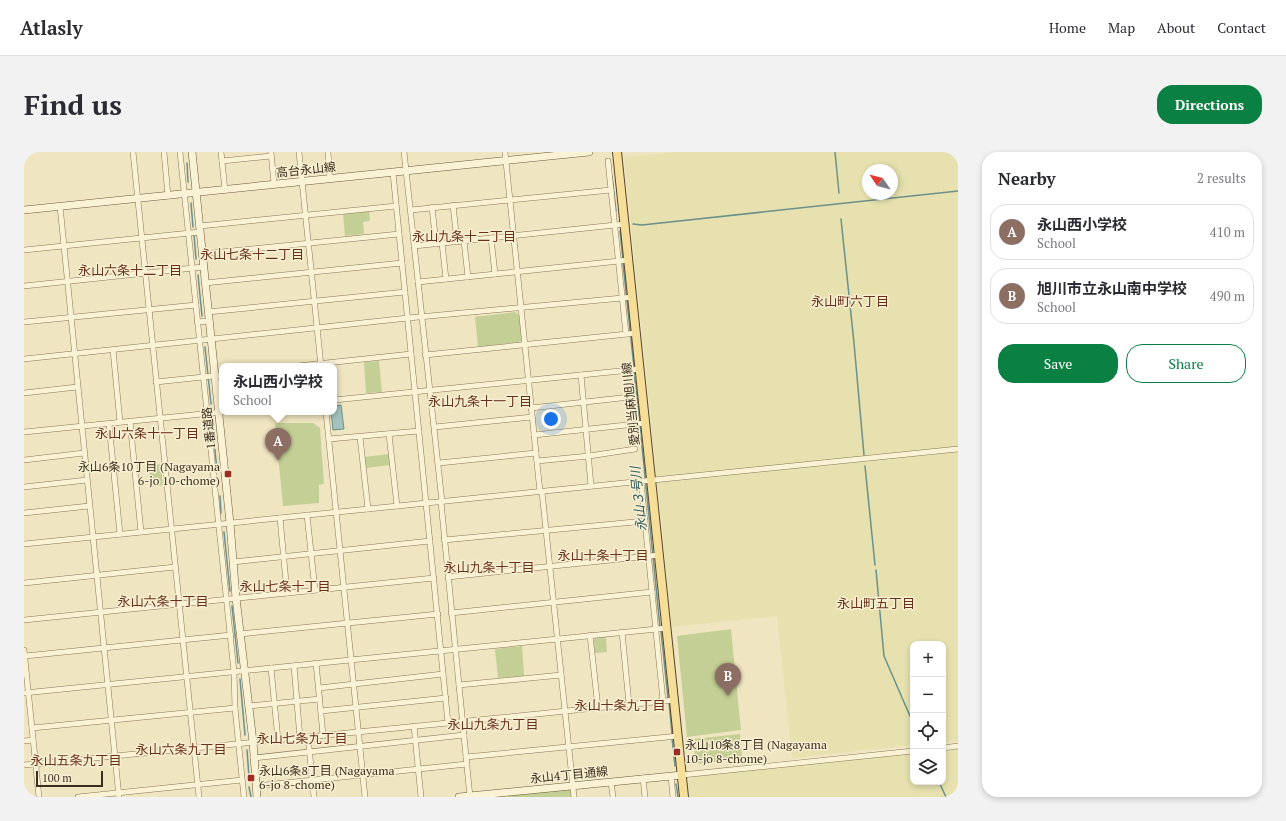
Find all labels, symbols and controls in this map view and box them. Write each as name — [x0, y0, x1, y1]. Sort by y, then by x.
text: Atlasly — [20, 15, 82, 40]
text: Home — [1049, 18, 1086, 37]
text: Map — [1108, 18, 1135, 37]
text: About — [1157, 18, 1195, 37]
text: Contact — [1217, 18, 1266, 37]
button: Directions — [1157, 85, 1262, 124]
text: Find us — [24, 86, 122, 123]
street label: 高台永山線 — [275, 159, 337, 180]
north arrow — [862, 164, 898, 200]
text: Nearby — [998, 167, 1056, 190]
text: 2 results — [1197, 169, 1246, 187]
text: 永山西小学校 — [1037, 214, 1127, 234]
text: A — [1007, 223, 1017, 241]
text: 410 m — [1210, 223, 1245, 241]
district label: 永山九条十二丁目 — [412, 227, 516, 245]
text: School — [1037, 234, 1076, 252]
district label: 永山七条十二丁目 — [200, 245, 304, 263]
district label: 永山六条十二丁目 — [78, 261, 182, 279]
text: 旭川市立永山南中学校 — [1037, 278, 1187, 298]
text: B — [1008, 287, 1016, 305]
text: 490 m — [1210, 287, 1245, 305]
district label: 永山町六丁目 — [811, 292, 889, 310]
text: School — [1037, 298, 1076, 316]
button: Save — [998, 344, 1118, 383]
button: Share — [1126, 344, 1246, 383]
street label: 愛別当麻旭川線 — [619, 361, 642, 447]
popup — [219, 363, 337, 415]
text: 永山西小学校 — [233, 371, 323, 391]
text: School — [233, 391, 272, 409]
district label: 永山九条十一丁目 — [428, 392, 532, 410]
street label: 1番道路 — [199, 406, 218, 450]
your location — [541, 409, 561, 429]
district label: 永山六条十一丁目 — [95, 424, 199, 442]
pin: A — [265, 428, 291, 461]
place label: 永山6条10丁目 (Nagayama 6-jo 10-chome) — [78, 459, 220, 488]
water label: 永山３号川 — [625, 464, 650, 532]
marker: 永山6条10丁目 (Nagayama 6-jo 10-chome) — [223, 469, 233, 479]
district label: 永山十条十丁目 — [557, 546, 649, 564]
district label: 永山九条十丁目 — [443, 558, 535, 576]
district label: 永山七条十丁目 — [239, 577, 331, 595]
district label: 永山六条十丁目 — [117, 592, 209, 610]
district label: 永山町五丁目 — [837, 594, 915, 612]
map controls — [910, 641, 946, 785]
button: + — [910, 641, 946, 677]
pin: B — [715, 663, 741, 696]
button: − — [910, 677, 946, 713]
district label: 永山十条九丁目 — [574, 696, 666, 714]
button: locate — [910, 713, 946, 749]
district label: 永山九条九丁目 — [447, 715, 539, 733]
district label: 永山七条九丁目 — [256, 729, 348, 747]
place label: 永山10条8丁目 (Nagayama 10-jo 8-chome) — [685, 737, 827, 766]
district label: 永山六条九丁目 — [135, 740, 227, 758]
marker: 永山10条8丁目 (Nagayama 10-jo 8-chome) — [672, 747, 682, 757]
button: layers — [910, 749, 946, 785]
district label: 永山五条九丁目 — [30, 751, 122, 769]
place label: 永山6条8丁目 (Nagayama 6-jo 8-chome) — [259, 763, 395, 792]
street label: 永山4丁目通線 — [529, 763, 609, 786]
scale bar — [36, 769, 103, 788]
text: 100 m — [42, 771, 72, 785]
marker: 永山6条8丁目 (Nagayama 6-jo 8-chome) — [246, 773, 256, 783]

